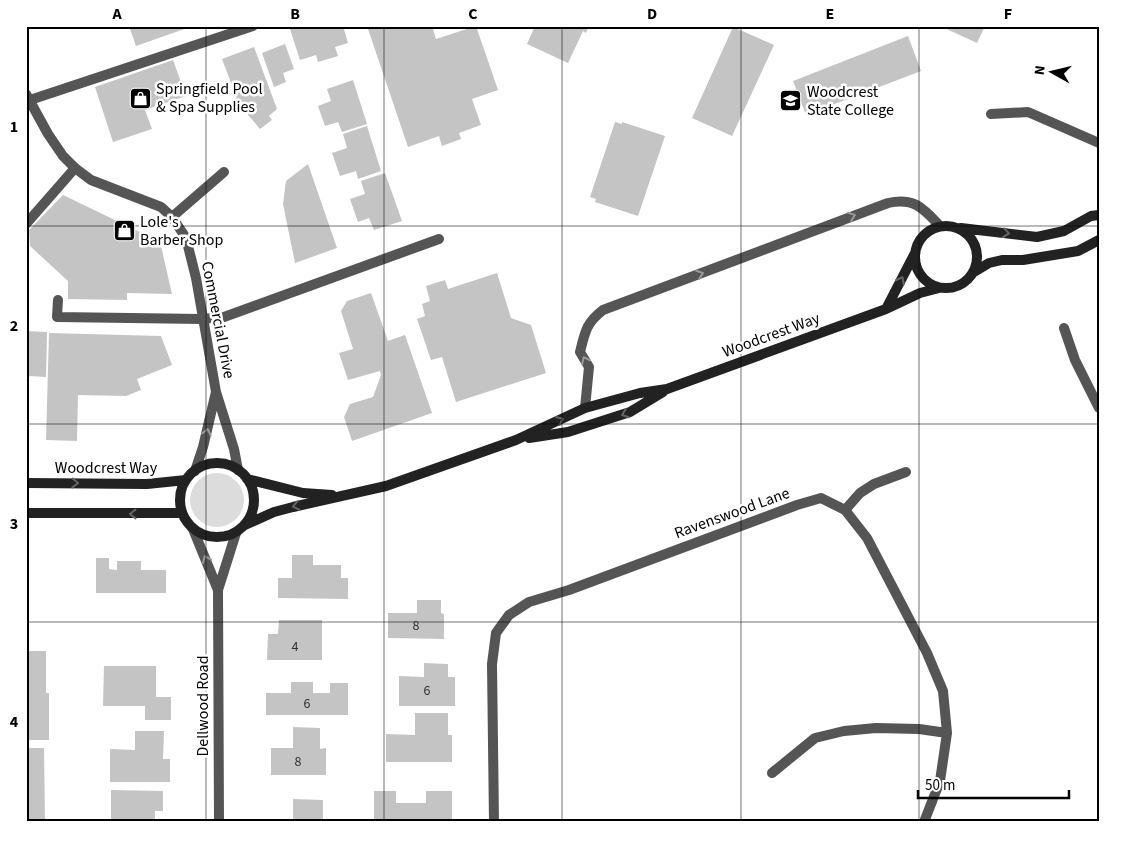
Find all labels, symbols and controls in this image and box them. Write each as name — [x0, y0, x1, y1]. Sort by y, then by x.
text: A — [111, 3, 122, 25]
text: B — [290, 3, 300, 25]
text: C — [468, 3, 478, 25]
text: D — [647, 3, 657, 25]
text: E — [826, 3, 834, 25]
text: F — [1004, 3, 1012, 25]
north arrow — [1028, 48, 1078, 98]
text: N — [1030, 64, 1051, 76]
place label: Springfield Pool & Spa Supplies — [156, 78, 263, 118]
place label: Woodcrest State College — [807, 81, 894, 121]
shop icon: Springfield Pool & Spa Supplies — [128, 86, 152, 110]
school or university icon: Woodcrest State College — [779, 89, 803, 113]
text: 1 — [10, 116, 18, 138]
place label: Lole's Barber Shop — [140, 211, 223, 251]
one-way arrow — [847, 212, 856, 222]
shop icon: Lole's Barber Shop — [112, 219, 136, 243]
one-way arrow — [1002, 227, 1010, 238]
street label: Commercial Drive — [196, 260, 240, 381]
one-way arrow — [695, 269, 704, 280]
one-way arrow — [895, 277, 905, 286]
street label: Woodcrest Way — [719, 307, 823, 363]
text: 2 — [10, 315, 18, 337]
one-way arrow — [581, 357, 591, 366]
one-way arrow — [621, 408, 629, 418]
one-way arrow — [555, 416, 564, 427]
one-way arrow — [201, 427, 212, 436]
street label: Woodcrest Way — [55, 457, 158, 479]
one-way arrow — [72, 478, 79, 488]
street label: Ravenswood Lane — [671, 482, 793, 544]
one-way arrow — [292, 500, 301, 511]
one-way arrow — [129, 509, 137, 519]
text: 3 — [10, 513, 18, 535]
one-way arrow — [202, 555, 213, 564]
house number: 8 — [413, 616, 420, 636]
house number: 4 — [292, 637, 299, 657]
street label: Dellwood Road — [192, 655, 214, 757]
house number: 6 — [424, 681, 431, 701]
house number: 6 — [304, 694, 311, 714]
text: 4 — [10, 711, 19, 733]
house number: 8 — [295, 752, 302, 772]
scale bar — [918, 768, 1069, 800]
text: 50 m — [925, 775, 955, 796]

